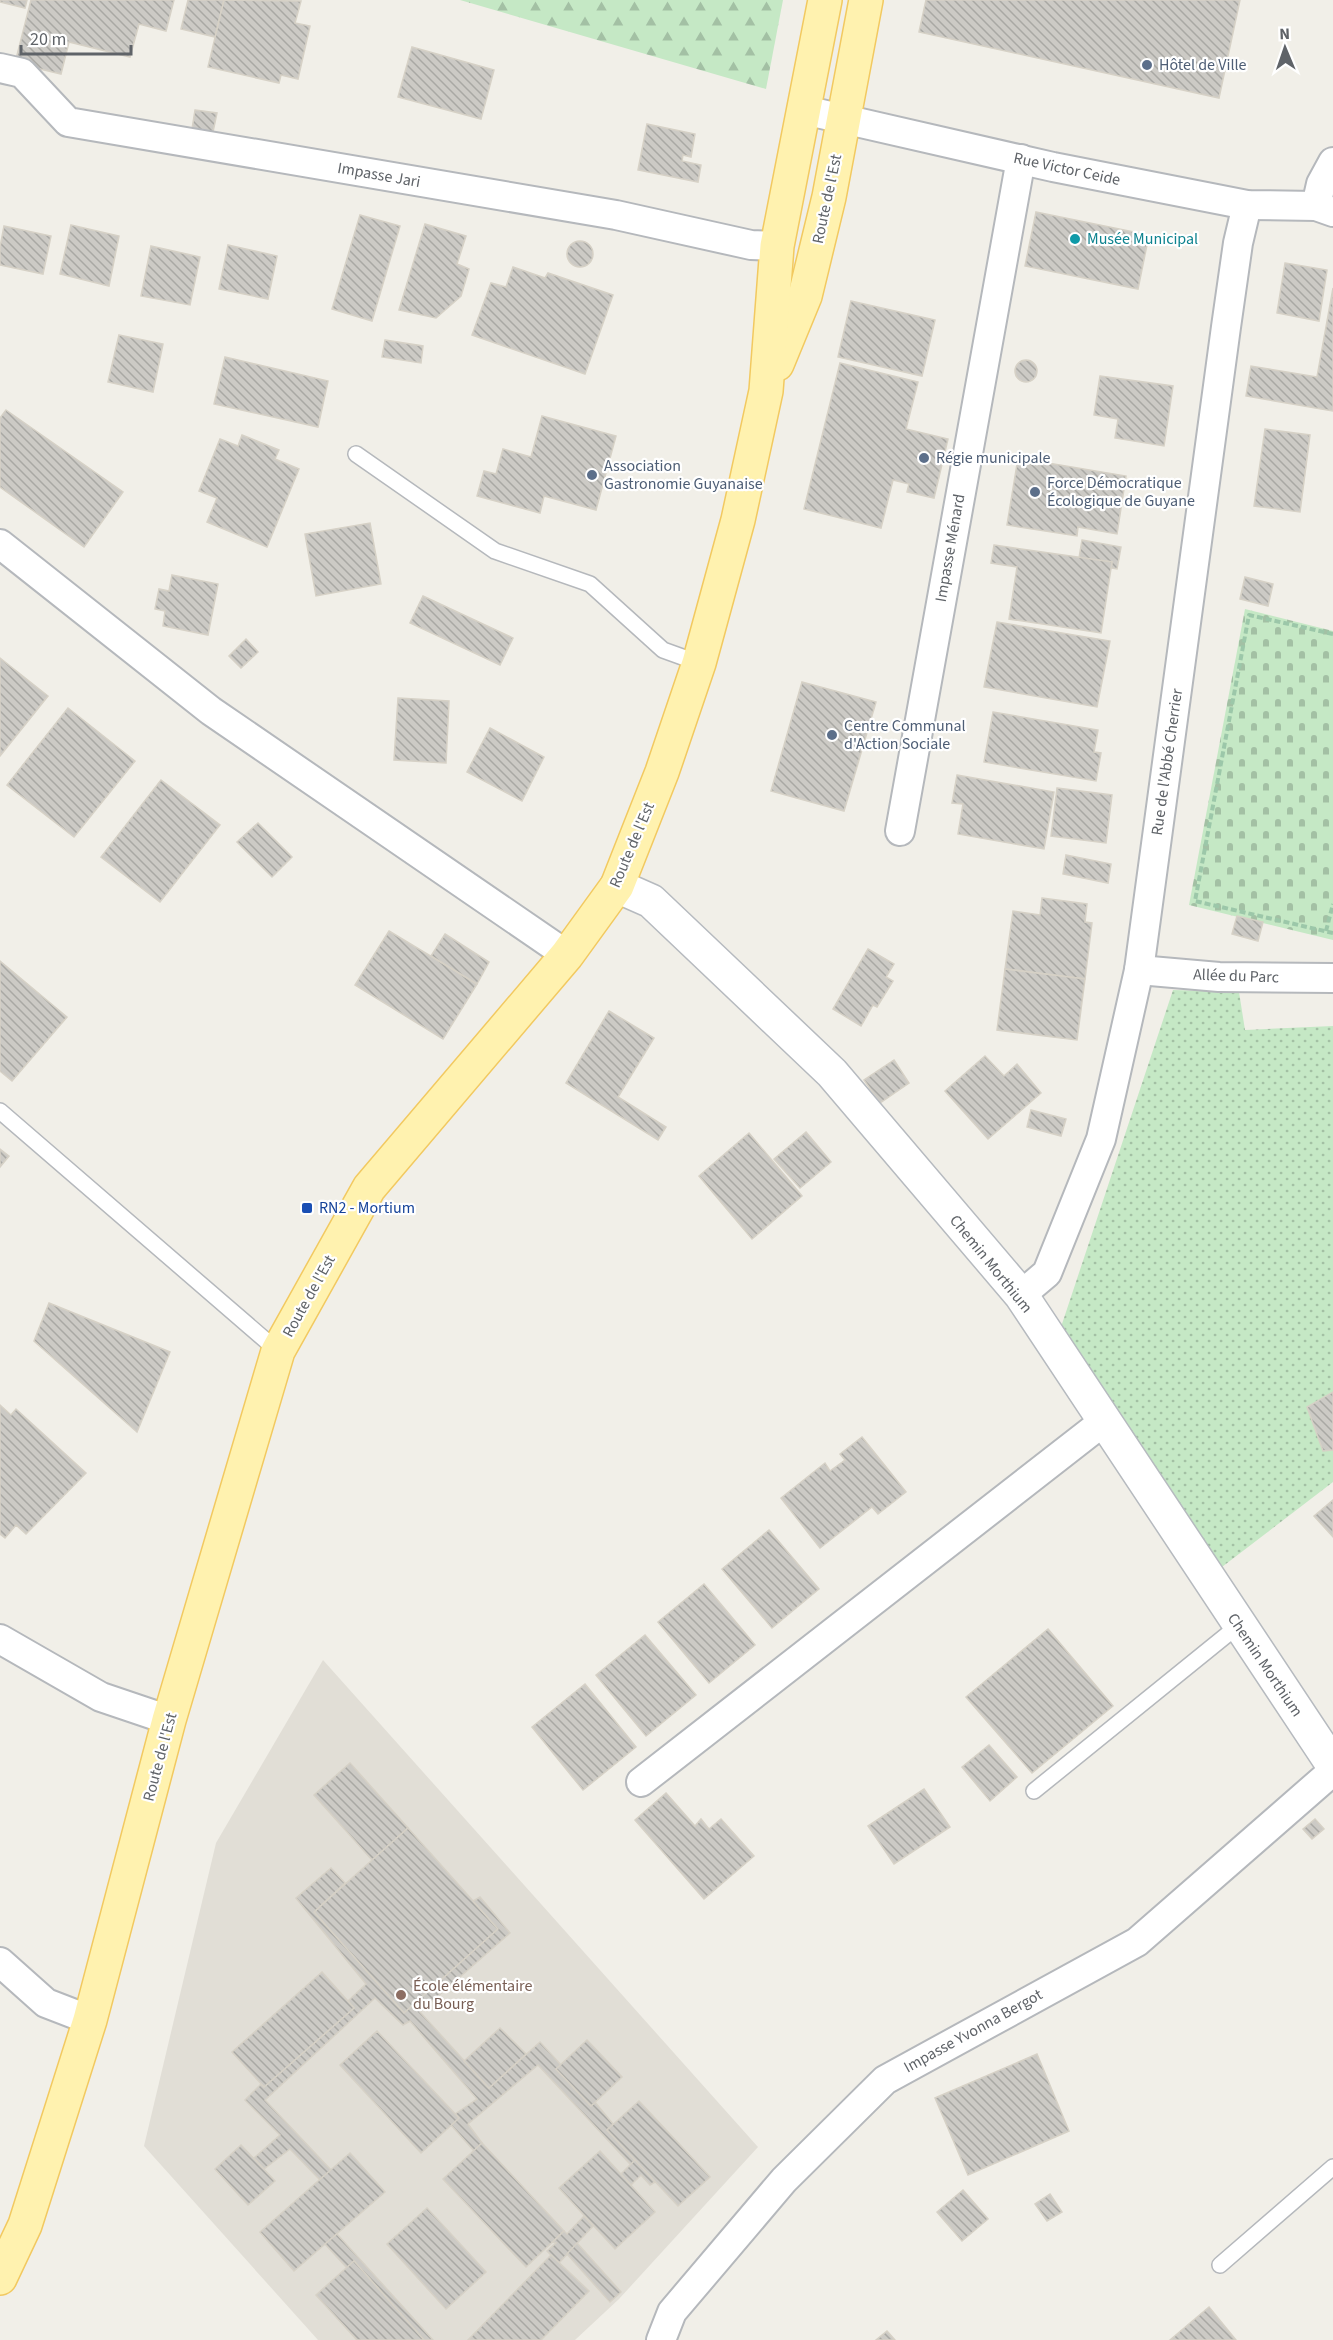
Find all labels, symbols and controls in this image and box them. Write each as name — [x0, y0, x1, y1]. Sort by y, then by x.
scale bar — [21, 18, 130, 56]
north arrow — [1255, 18, 1315, 78]
text: N — [1279, 23, 1290, 45]
text: 20 m — [30, 27, 66, 52]
place label: Hôtel de Ville — [1159, 54, 1247, 76]
marker: Hôtel de Ville — [1140, 58, 1154, 72]
street label: Rue Victor Ceide — [1012, 147, 1123, 191]
street label: Route de l'Est — [807, 152, 847, 246]
street label: Impasse Jari — [336, 157, 422, 193]
place label: Musée Municipal — [1087, 228, 1198, 250]
marker: Musée Municipal — [1068, 232, 1082, 246]
place label: Régie municipale — [936, 447, 1051, 469]
marker: Régie municipale — [917, 451, 931, 465]
place label: Association Gastronomie Guyanaise — [604, 455, 763, 495]
marker: Association Gastronomie Guyanaise — [585, 468, 599, 482]
place label: Force Démocratique Écologique de Guyane — [1047, 472, 1195, 512]
marker: Force Démocratique Écologique de Guyane — [1028, 485, 1042, 499]
street label: Impasse Ménard — [930, 492, 970, 604]
street label: Rue de l'Abbé Cherrier — [1146, 687, 1188, 837]
place label: Centre Communal d'Action Sociale — [844, 715, 966, 755]
marker: Centre Communal d'Action Sociale — [825, 728, 839, 742]
street label: Route de l'Est — [604, 798, 660, 891]
street label: Allée du Parc — [1193, 964, 1279, 988]
place label: RN2 - Mortium — [319, 1197, 415, 1219]
marker: RN2 - Mortium — [300, 1201, 314, 1215]
street label: Chemin Morthium — [944, 1210, 1038, 1318]
street label: Route de l'Est — [277, 1250, 341, 1341]
street label: Chemin Morthium — [1222, 1609, 1308, 1721]
street label: Route de l'Est — [138, 1710, 183, 1804]
place label: École élémentaire du Bourg — [413, 1975, 532, 2015]
street label: Impasse Yvonna Bergot — [900, 1983, 1047, 2078]
marker: École élémentaire du Bourg — [394, 1988, 408, 2002]

